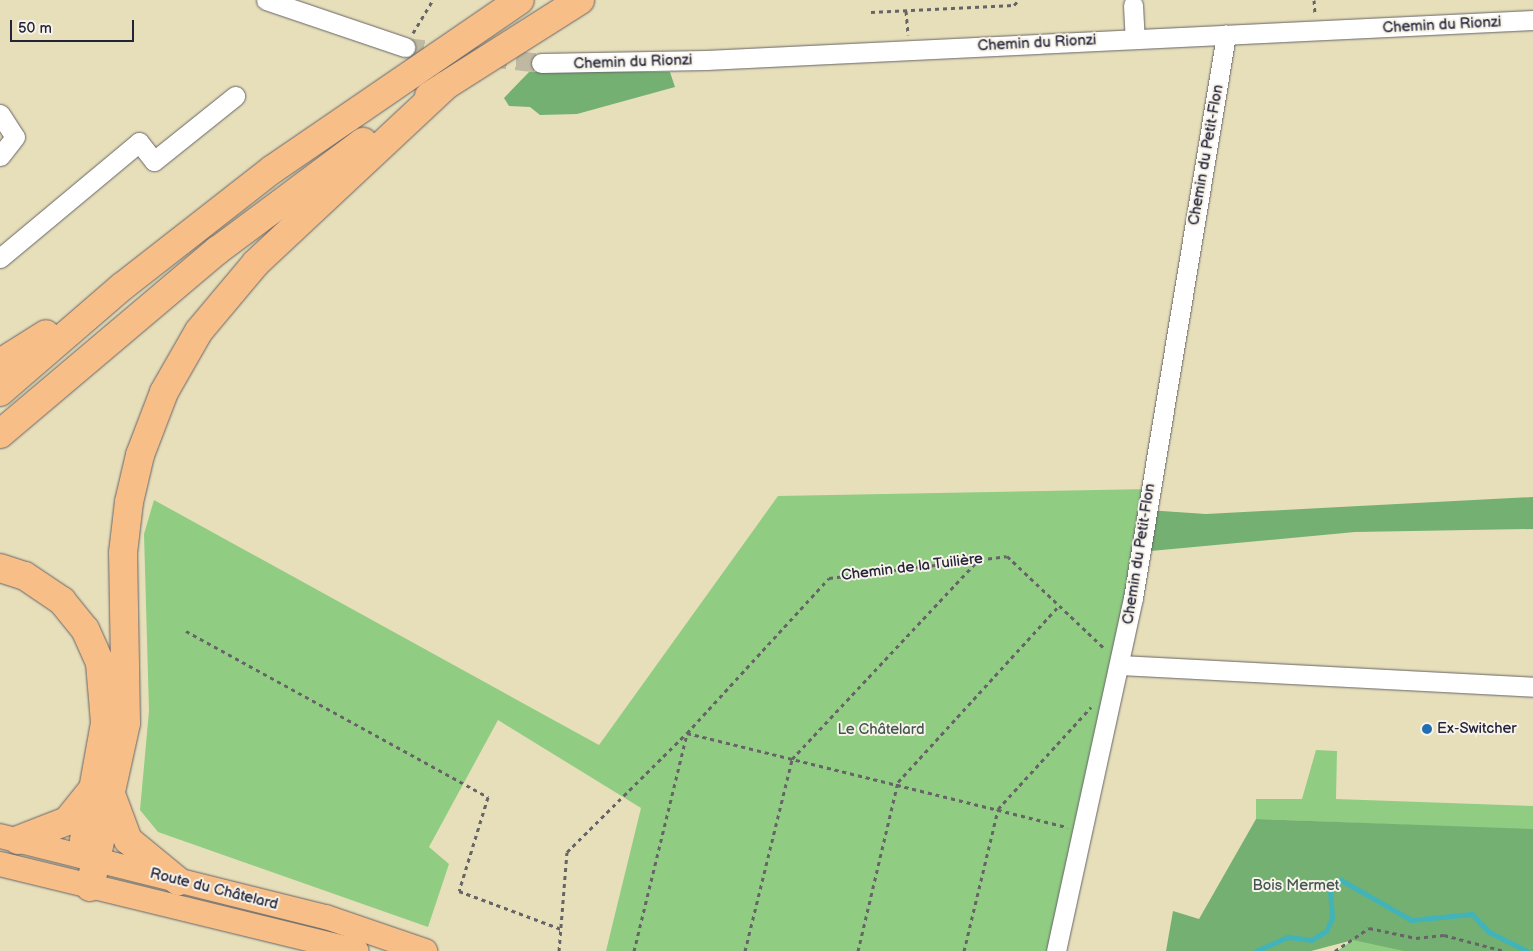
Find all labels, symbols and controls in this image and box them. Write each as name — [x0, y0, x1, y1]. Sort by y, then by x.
scale bar — [12, 10, 136, 42]
street label: Chemin du Rionzi — [1382, 13, 1502, 37]
text: 50 m — [18, 19, 52, 38]
street label: Chemin du Rionzi — [977, 31, 1097, 55]
street label: Chemin du Rionzi — [573, 51, 693, 73]
street label: Chemin du Petit-Flon — [1185, 83, 1227, 227]
street label: Chemin du Petit-Flon — [1119, 482, 1159, 626]
street label: Chemin de la Tuilière — [840, 549, 984, 585]
place label: Ex-Switcher — [1437, 720, 1517, 738]
park label: Le Châtelard — [837, 721, 925, 739]
marker: Ex-Switcher — [1421, 723, 1433, 735]
street label: Route du Châtelard — [148, 864, 280, 914]
park label: Bois Mermet — [1253, 877, 1339, 895]

